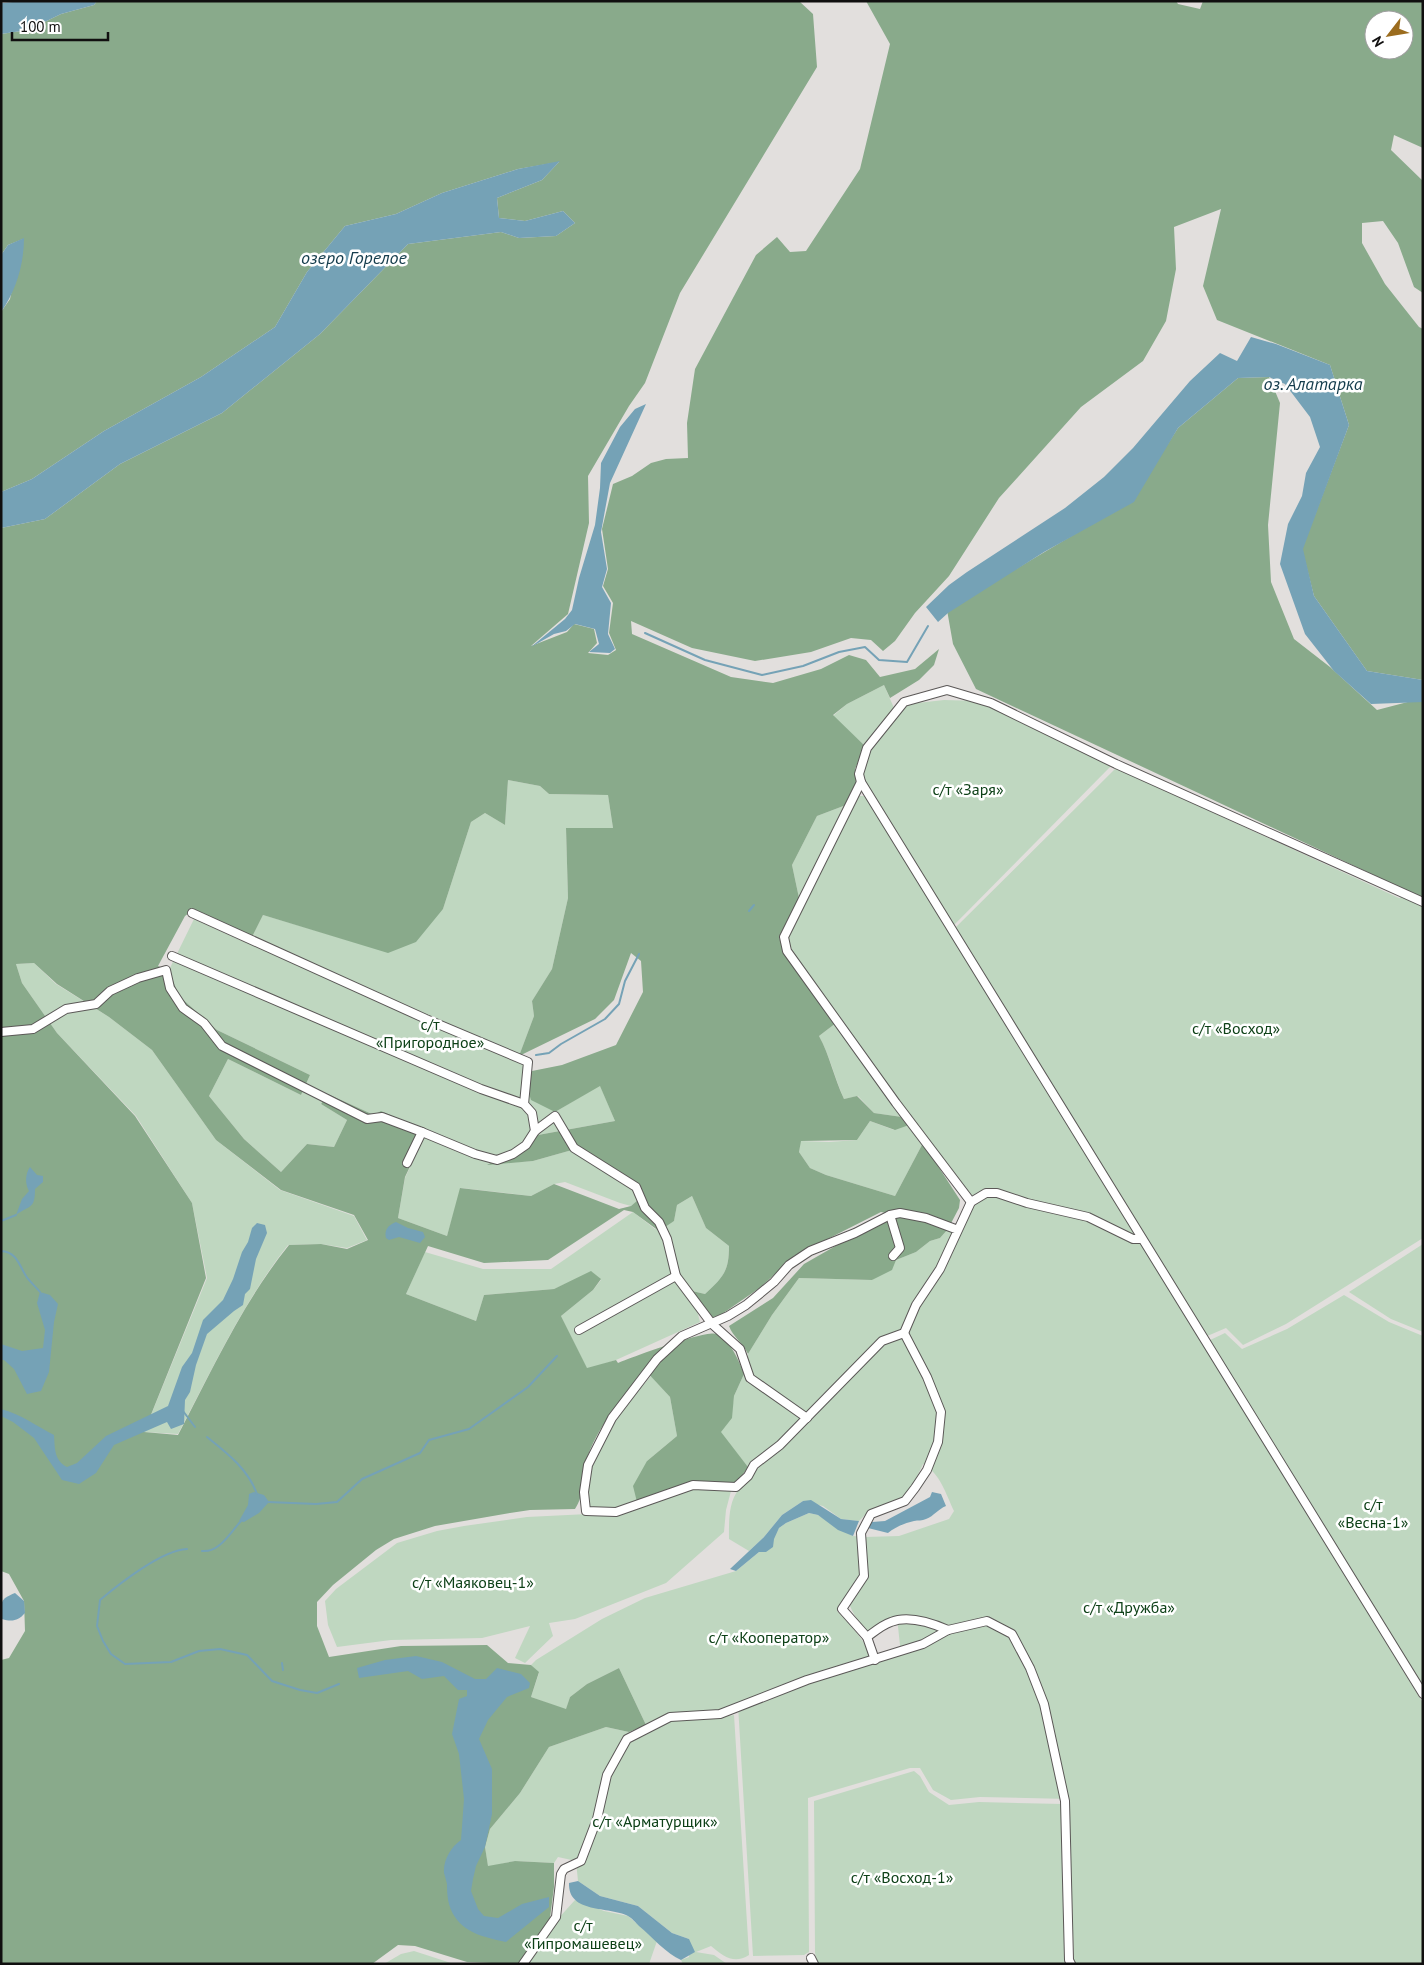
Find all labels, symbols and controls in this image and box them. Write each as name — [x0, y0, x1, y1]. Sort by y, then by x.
scale bar — [12, 10, 109, 42]
north arrow — [1364, 10, 1414, 60]
text: 100 m — [20, 17, 61, 36]
text: N — [1368, 33, 1388, 50]
water label: озеро Горелое — [301, 246, 408, 269]
water label: оз. Алатарка — [1264, 372, 1363, 395]
park label: с/т «Заря» — [932, 779, 1004, 799]
park label: с/т «Пригородное» — [376, 1014, 485, 1052]
park label: с/т «Восход» — [1192, 1018, 1280, 1038]
park label: с/т «Весна-1» — [1338, 1494, 1409, 1532]
park label: с/т «Маяковец-1» — [412, 1572, 534, 1592]
park label: с/т «Дружба» — [1083, 1597, 1175, 1617]
park label: с/т «Кооператор» — [709, 1627, 830, 1647]
park label: с/т «Арматурщик» — [592, 1811, 718, 1831]
park label: с/т «Восход-1» — [851, 1867, 954, 1887]
park label: с/т «Гипромашевец» — [524, 1915, 642, 1953]

